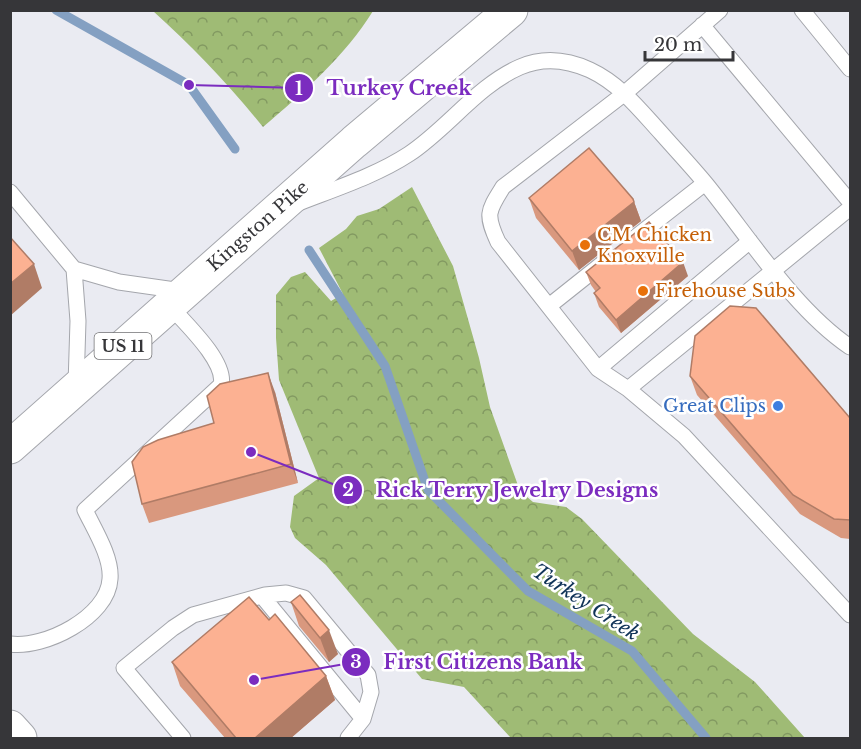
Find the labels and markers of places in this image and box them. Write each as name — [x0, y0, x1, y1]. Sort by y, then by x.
callout: Turkey Creek — [284, 69, 484, 107]
place label: CM Chicken Knoxville — [597, 224, 712, 267]
marker: CM Chicken Knoxville — [578, 238, 592, 252]
place label: Firehouse Subs — [655, 280, 795, 302]
marker: Firehouse Subs — [636, 284, 650, 298]
place label: Great Clips — [663, 395, 766, 417]
marker: Great Clips — [771, 399, 785, 413]
callout: Rick Terry Jewelry Designs — [333, 471, 671, 509]
callout: First Citizens Bank — [341, 643, 594, 681]

